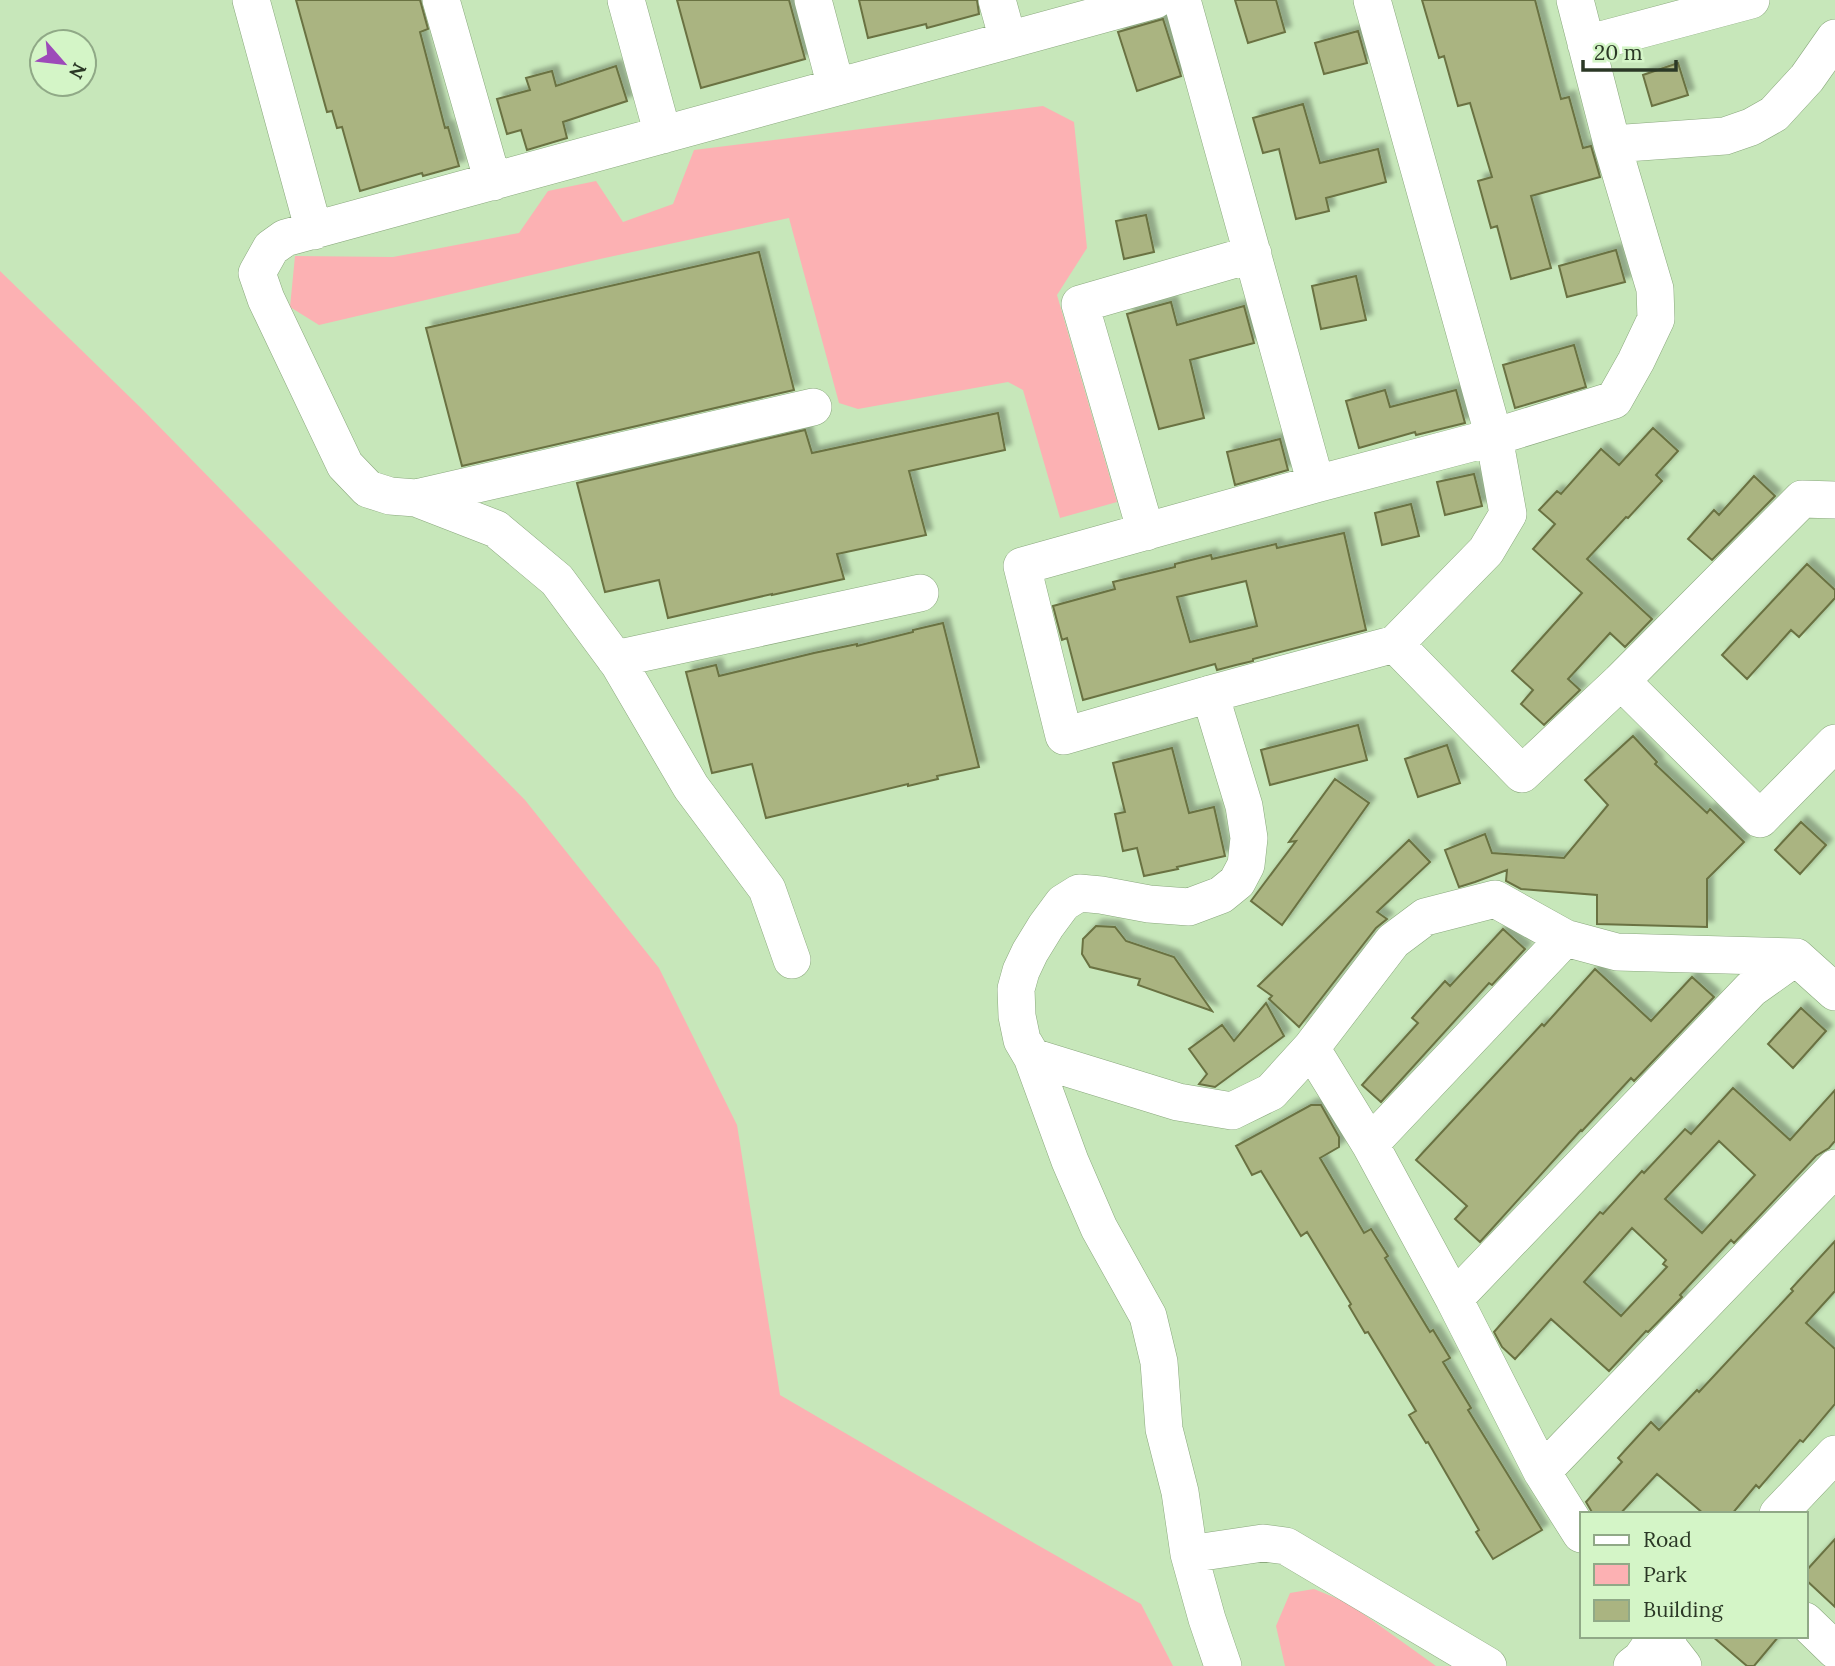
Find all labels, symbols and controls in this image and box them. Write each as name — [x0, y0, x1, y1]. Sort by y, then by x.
north arrow — [28, 28, 98, 98]
scale bar — [1583, 28, 1676, 72]
text: 20 m — [1594, 39, 1643, 66]
text: N — [64, 59, 92, 83]
legend — [1580, 1512, 1807, 1638]
text: Road — [1643, 1526, 1692, 1553]
text: Park — [1643, 1561, 1687, 1588]
text: Building — [1643, 1596, 1723, 1623]

